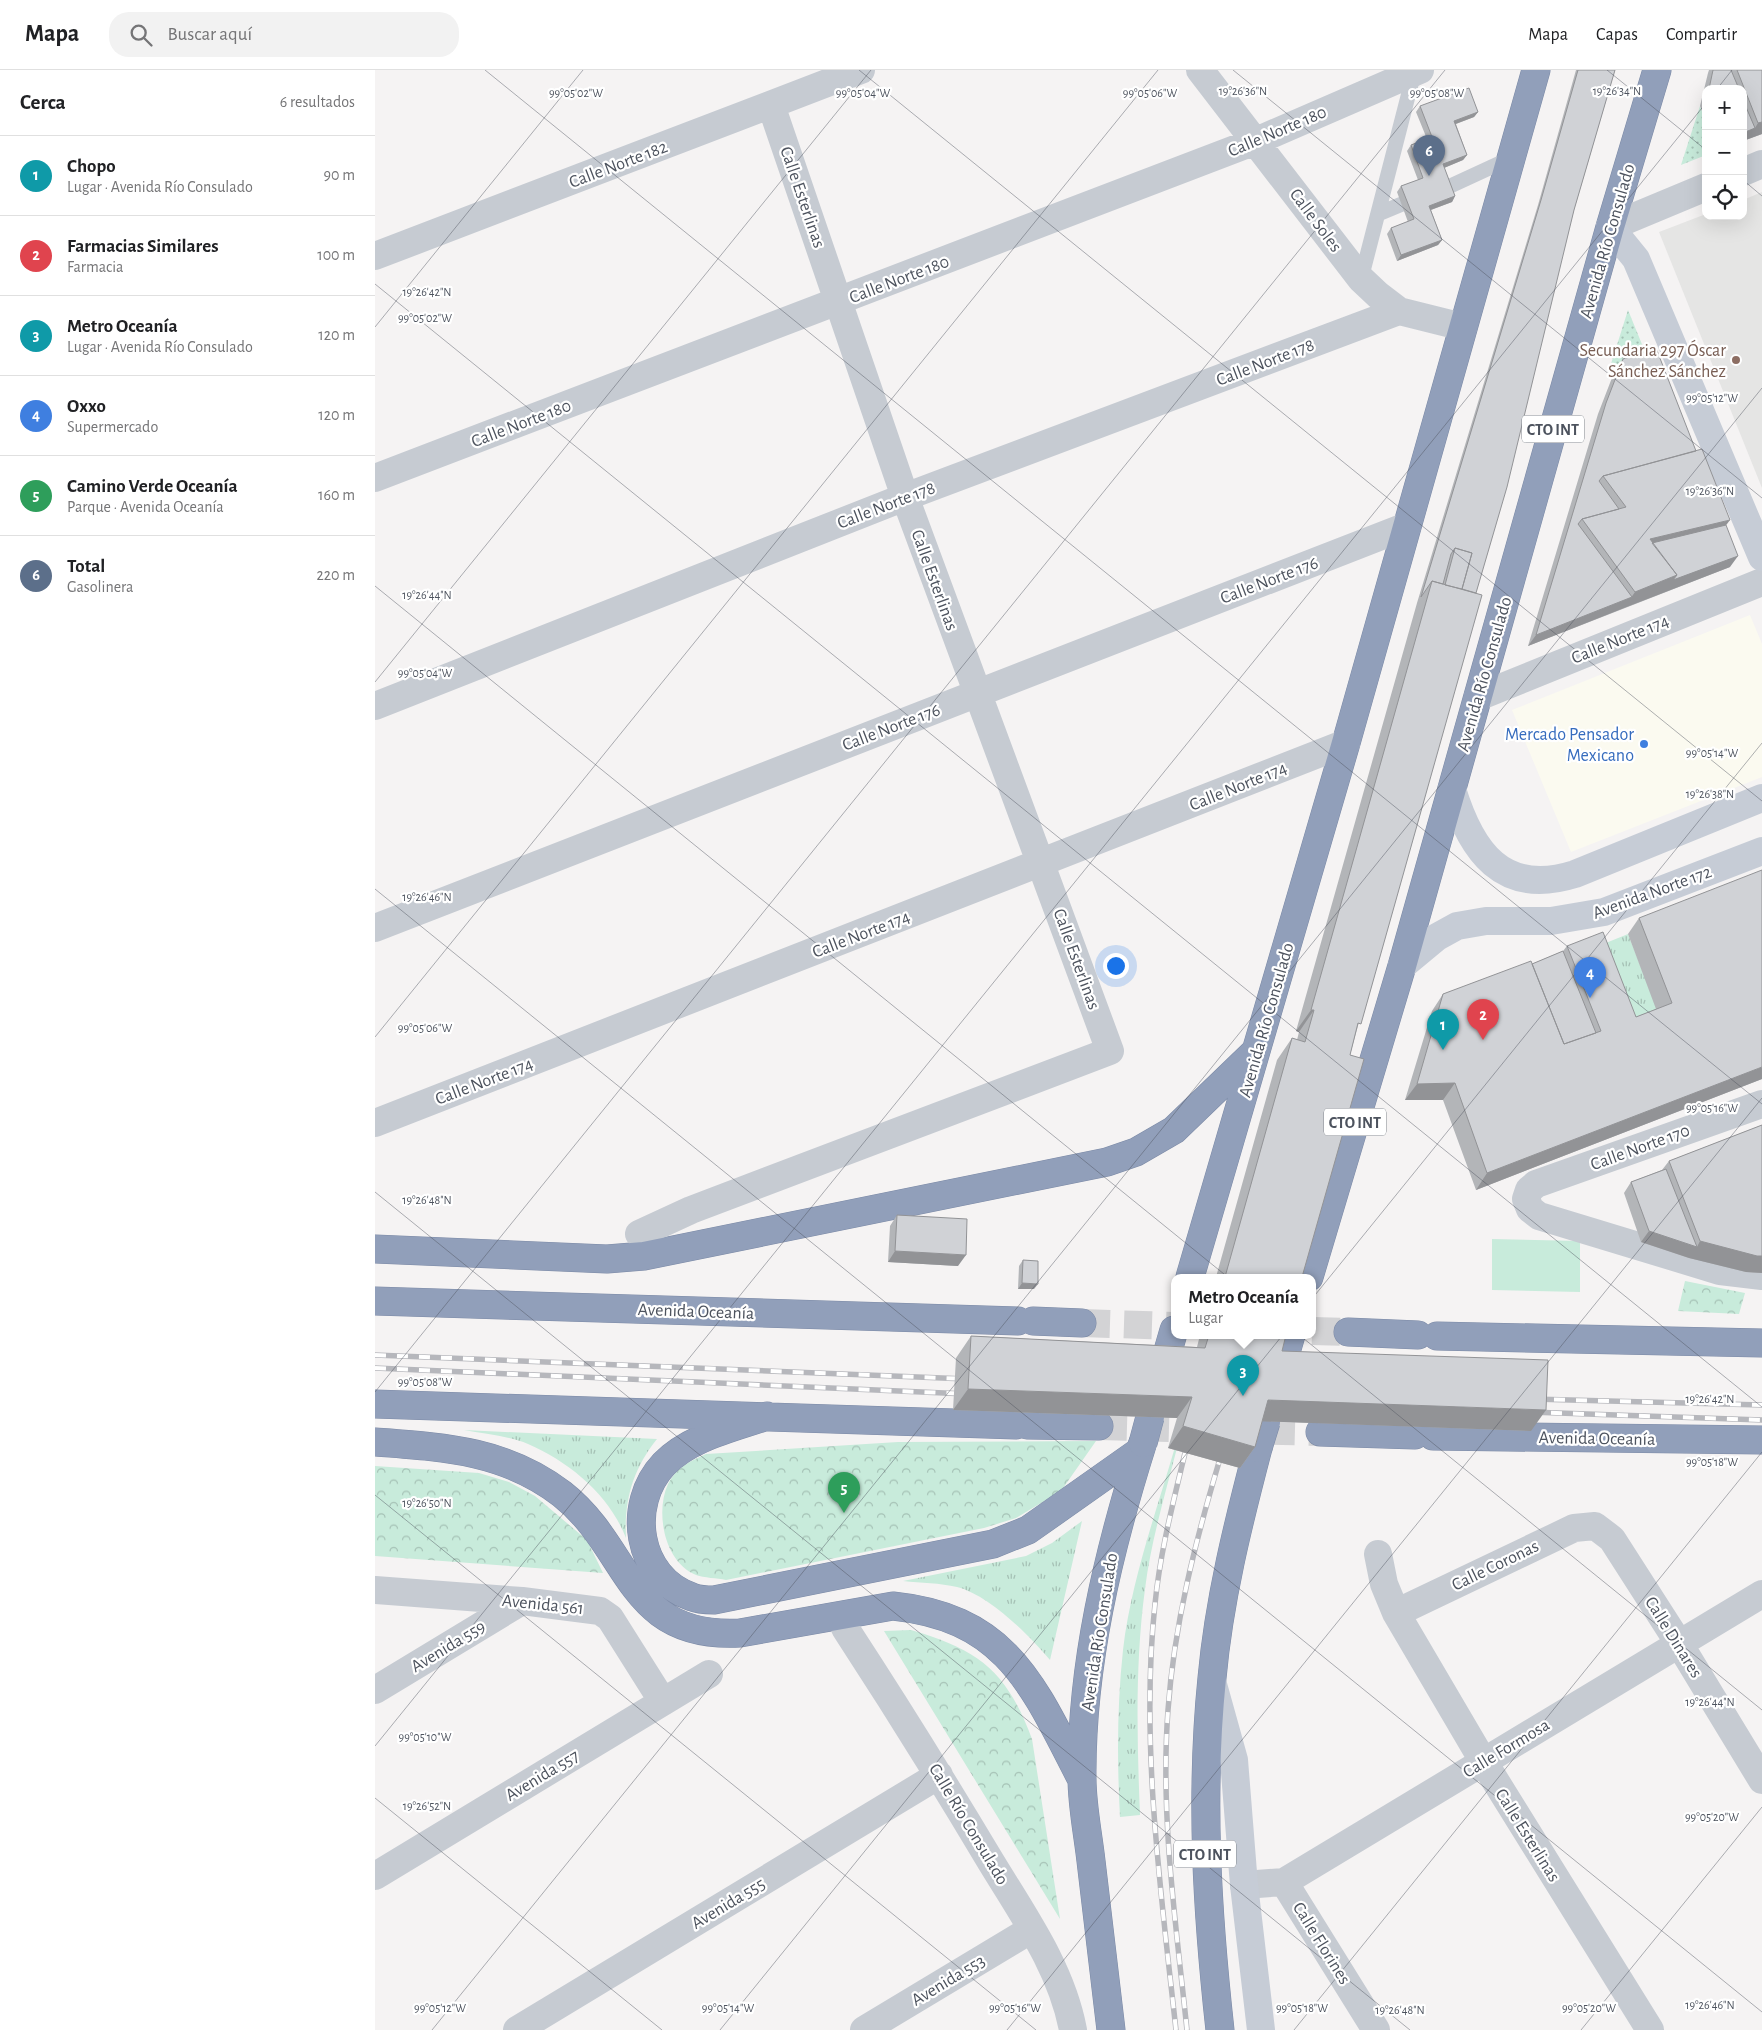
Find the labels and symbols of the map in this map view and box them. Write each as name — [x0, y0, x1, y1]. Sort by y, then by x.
text: 19°26'36"N — [1219, 85, 1267, 97]
text: 19°26'34"N — [1593, 85, 1641, 97]
text: 99°05'02"W — [549, 87, 603, 99]
text: 99°05'04"W — [836, 87, 891, 99]
text: 99°05'06"W — [1123, 87, 1177, 99]
text: 99°05'08"W — [1410, 87, 1464, 99]
street label: Calle Norte 180 — [1225, 103, 1329, 161]
pin: 6 — [1413, 135, 1445, 176]
street label: Calle Norte 182 — [567, 138, 670, 192]
street label: Calle Esterlinas — [776, 144, 828, 250]
street label: Avenida Río Consulado — [1577, 162, 1639, 321]
street label: Calle Soles — [1286, 186, 1345, 256]
street label: Calle Norte 180 — [847, 253, 952, 307]
text: 19°26'42"N — [402, 286, 452, 298]
text: 99°05'02"W — [398, 312, 452, 324]
street label: Calle Norte 178 — [1214, 336, 1317, 390]
place label: Secundaria 297 Óscar Sánchez Sánchez — [1580, 339, 1726, 381]
marker: Secundaria 297 Óscar Sánchez Sánchez — [1730, 354, 1742, 366]
text: 99°05'12"W — [1686, 392, 1738, 404]
street label: Calle Norte 180 — [469, 397, 574, 451]
road number: CTO INT — [1522, 416, 1584, 442]
street label: Calle Norte 178 — [835, 479, 938, 533]
text: 19°26'36"N — [1686, 485, 1734, 497]
street label: Calle Esterlinas — [908, 528, 961, 633]
street label: Calle Norte 176 — [1218, 554, 1321, 608]
text: 19°26'44"N — [402, 589, 452, 601]
street label: Avenida Río Consulado — [1454, 595, 1516, 754]
street label: Calle Norte 174 — [1569, 612, 1672, 668]
text: 99°05'04"W — [398, 667, 453, 679]
street label: Calle Norte 176 — [840, 701, 943, 755]
place label: Mercado Pensador Mexicano — [1505, 726, 1634, 765]
marker: Mercado Pensador Mexicano — [1638, 738, 1650, 750]
text: 99°05'14"W — [1686, 747, 1738, 759]
street label: Calle Norte 174 — [1187, 759, 1290, 815]
text: 19°26'38"N — [1686, 788, 1734, 800]
street label: Avenida Norte 172 — [1591, 863, 1714, 923]
text: 19°26'46"N — [402, 891, 452, 903]
street label: Calle Esterlinas — [1050, 907, 1103, 1012]
street label: Calle Norte 174 — [810, 908, 913, 962]
street label: Avenida Río Consulado — [1236, 941, 1298, 1100]
your location — [1103, 953, 1129, 979]
pin: 4 — [1574, 957, 1606, 998]
pin: 2 — [1467, 999, 1499, 1040]
pin: 1 — [1427, 1009, 1459, 1050]
text: 99°05'06"W — [398, 1022, 452, 1034]
street label: Calle Norte 174 — [433, 1055, 536, 1109]
text: 99°05'16"W — [1686, 1102, 1738, 1114]
road number: CTO INT — [1324, 1108, 1386, 1136]
street label: Calle Norte 170 — [1588, 1122, 1692, 1174]
text: 19°26'48"N — [402, 1194, 452, 1206]
street label: Avenida Oceanía — [637, 1301, 755, 1323]
pin: 3 — [1227, 1355, 1259, 1396]
text: 99°05'08"W — [398, 1376, 452, 1388]
text: 19°26'42"N — [1685, 1393, 1735, 1405]
street label: Avenida Oceanía — [1538, 1429, 1655, 1449]
text: 99°05'18"W — [1686, 1456, 1738, 1468]
pin: 5 — [828, 1472, 860, 1513]
text: 19°26'50"N — [402, 1497, 452, 1509]
street label: Calle Coronas — [1449, 1537, 1542, 1595]
street label: Avenida Río Consulado — [1079, 1552, 1121, 1712]
street label: Avenida 561 — [501, 1592, 585, 1618]
street label: Calle Dinares — [1641, 1594, 1705, 1681]
street label: Avenida 559 — [408, 1618, 489, 1676]
text: 19°26'44"N — [1685, 1696, 1735, 1708]
street label: Calle Formosa — [1460, 1716, 1553, 1782]
text: 99°05'10"W — [399, 1731, 452, 1743]
street label: Avenida 557 — [503, 1747, 583, 1805]
street label: Calle Río Consulado — [925, 1761, 1011, 1888]
street label: Calle Esterlinas — [1491, 1786, 1563, 1885]
text: 19°26'52"N — [403, 1800, 451, 1812]
text: 99°05'20"W — [1685, 1811, 1739, 1823]
road number: CTO INT — [1174, 1840, 1236, 1868]
street label: Avenida 555 — [688, 1875, 769, 1933]
street label: Calle Florines — [1289, 1899, 1353, 1988]
street label: Avenida 553 — [909, 1952, 988, 2010]
text: 19°26'46"N — [1685, 1999, 1735, 2011]
text: 99°05'12"W — [414, 2002, 466, 2014]
text: 99°05'14"W — [702, 2002, 754, 2014]
text: 99°05'16"W — [989, 2002, 1041, 2014]
text: 99°05'18"W — [1276, 2002, 1328, 2014]
text: 99°05'20"W — [1562, 2002, 1616, 2014]
text: 19°26'48"N — [1375, 2004, 1425, 2016]

